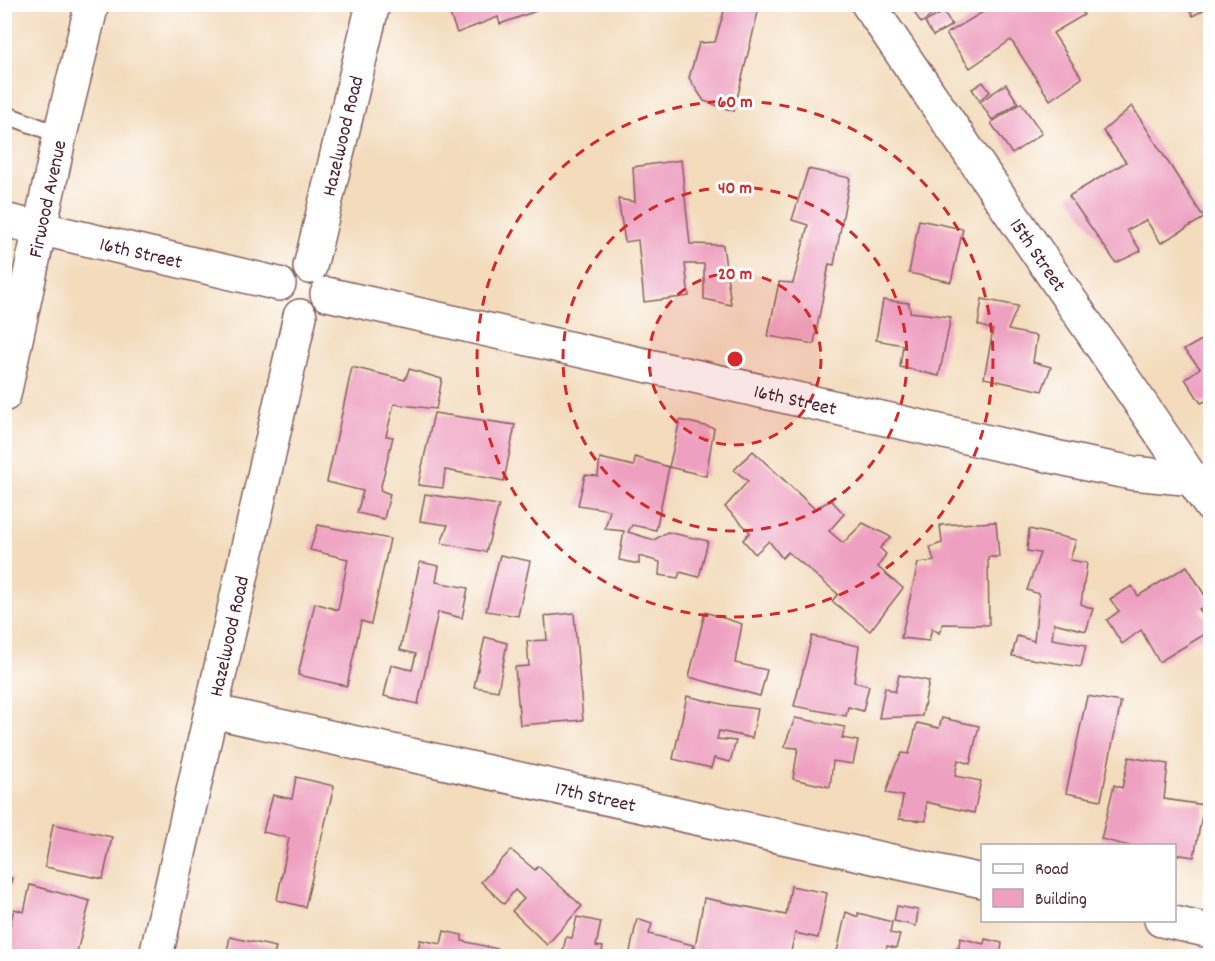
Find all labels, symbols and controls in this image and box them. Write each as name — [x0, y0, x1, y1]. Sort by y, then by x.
street label: Hazelwood Road — [316, 73, 372, 199]
text: 60 m — [717, 91, 753, 116]
street label: Firwood Avenue — [23, 138, 76, 260]
text: 40 m — [718, 177, 752, 202]
street label: 15th Street — [1001, 214, 1071, 298]
street label: 16th Street — [97, 232, 185, 278]
text: 20 m — [718, 263, 752, 288]
centre of rings — [725, 349, 745, 369]
street label: 16th Street — [751, 379, 839, 425]
street label: Hazelwood Road — [204, 574, 258, 700]
street label: 17th Street — [552, 776, 638, 821]
legend — [981, 844, 1176, 922]
text: Road — [1035, 858, 1069, 883]
text: Building — [1035, 888, 1087, 913]

